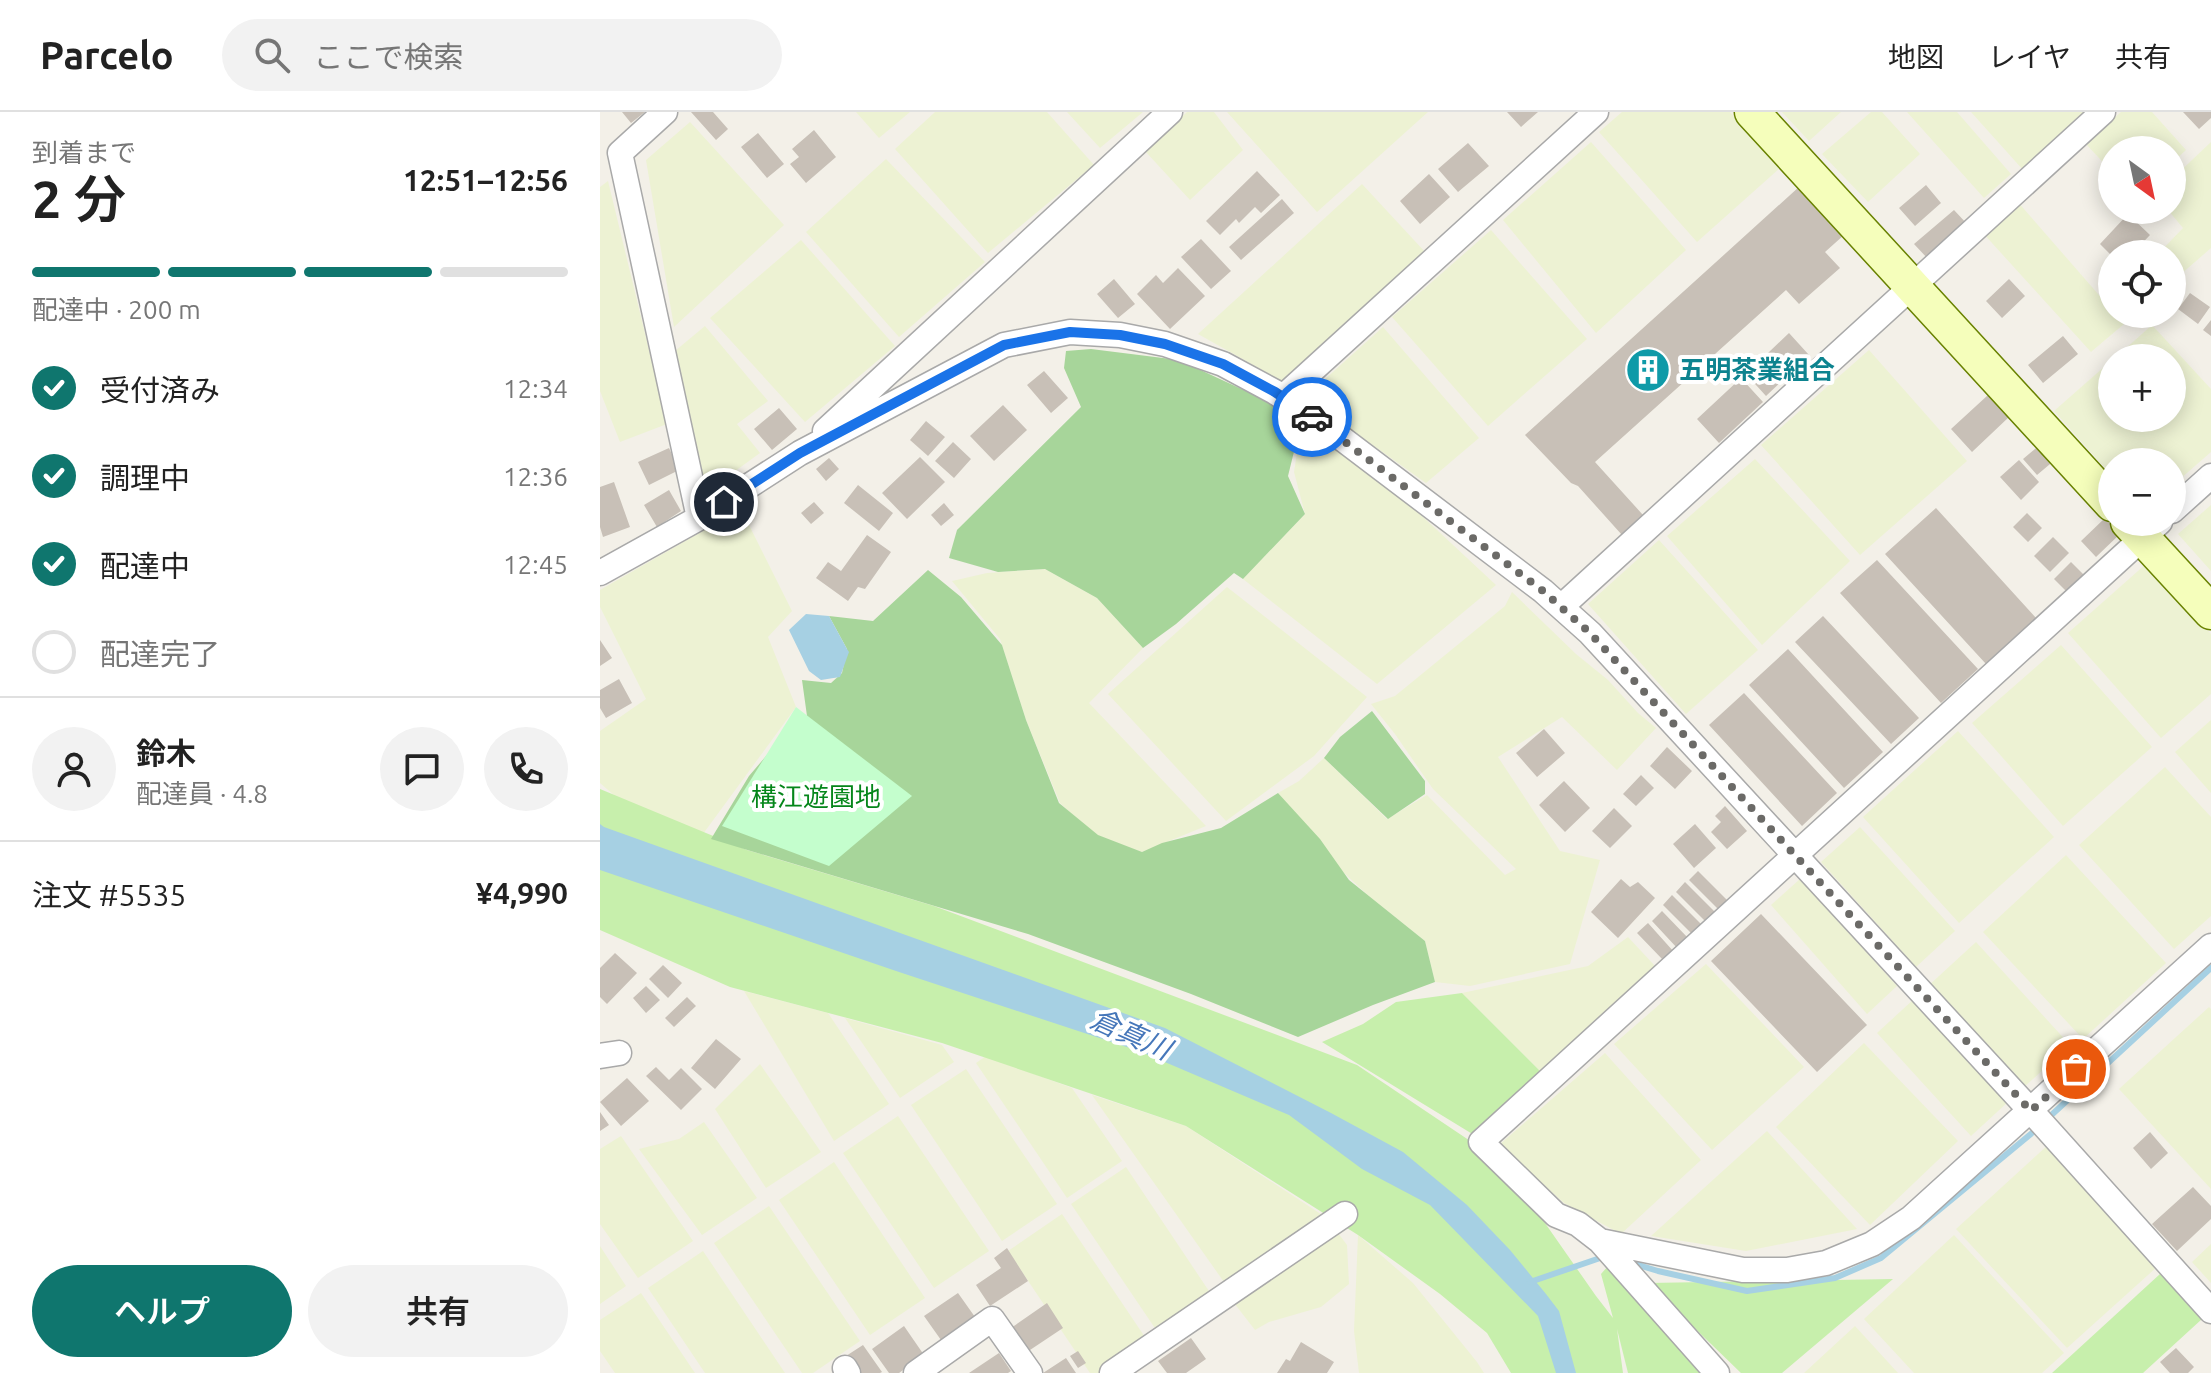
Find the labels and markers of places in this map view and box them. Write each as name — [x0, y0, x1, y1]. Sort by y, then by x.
building icon: 五明茶業組合 — [1624, 346, 1672, 394]
place label: 五明茶業組合 — [1679, 355, 1835, 384]
pin — [690, 468, 758, 536]
pin — [2042, 1035, 2110, 1103]

